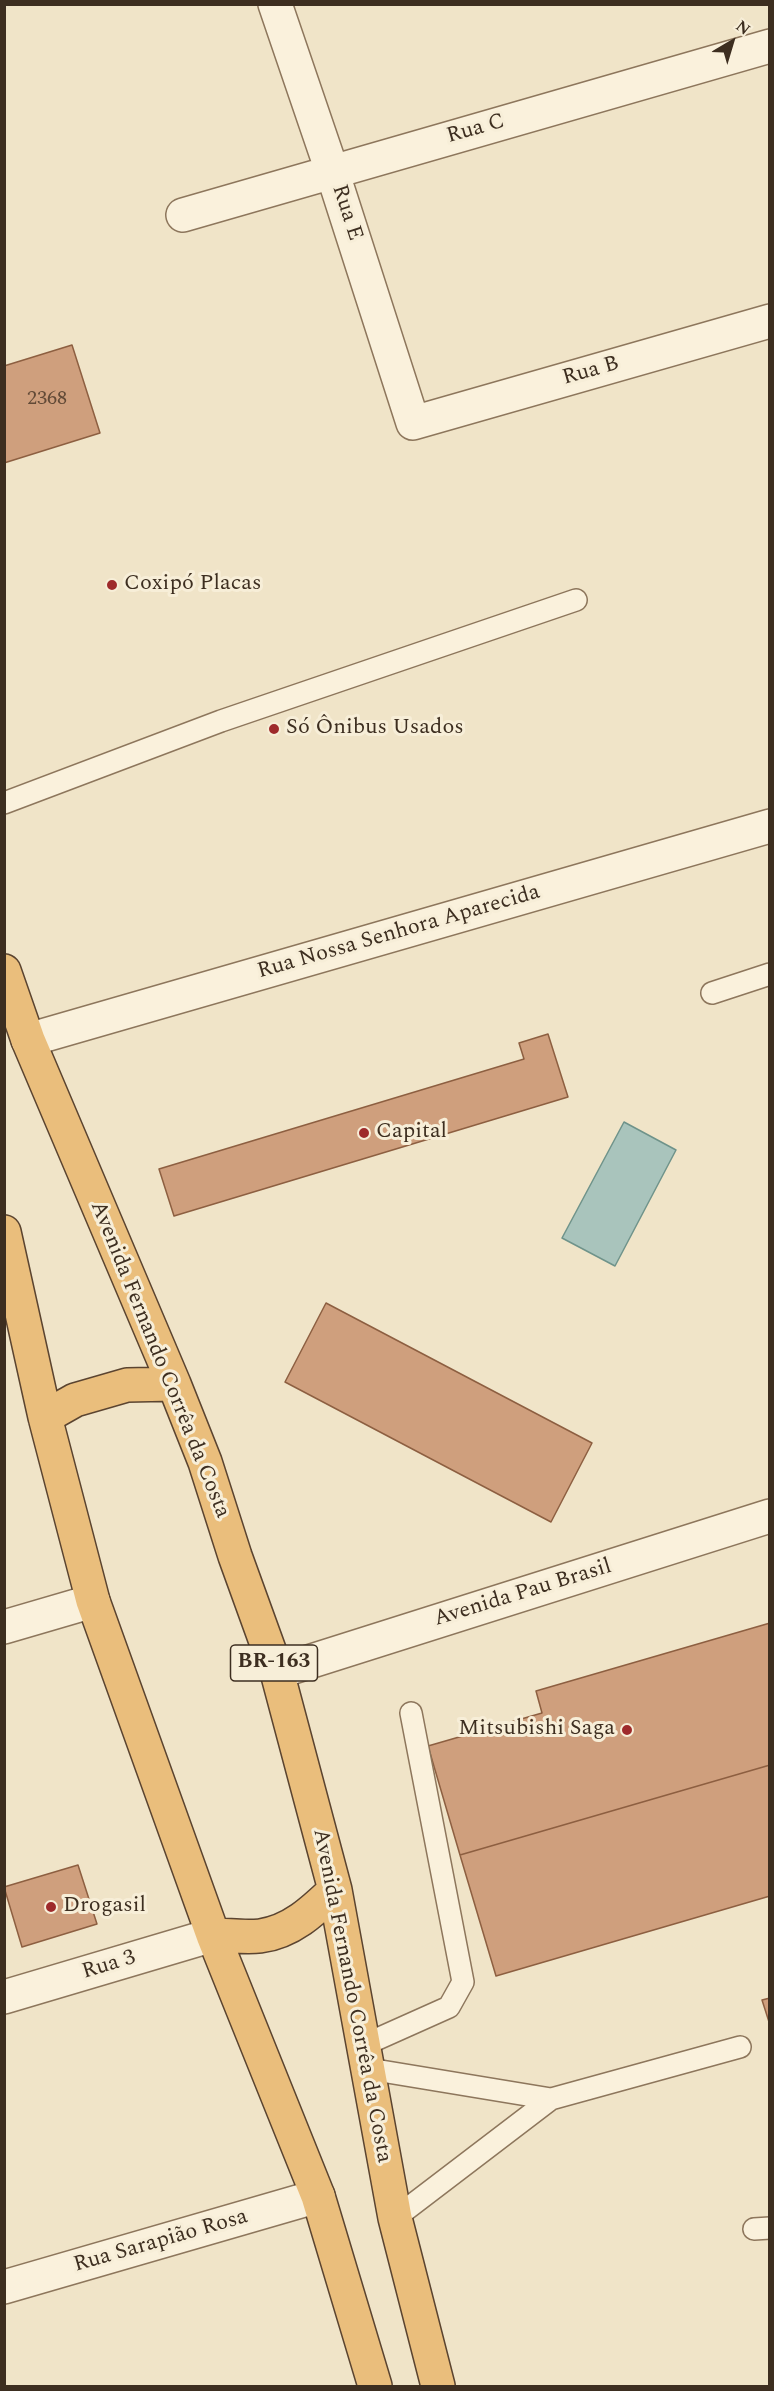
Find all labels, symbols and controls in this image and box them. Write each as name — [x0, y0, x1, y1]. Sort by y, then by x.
north arrow — [702, 12, 762, 72]
text: N — [731, 14, 756, 41]
street label: Rua C — [444, 109, 508, 151]
street label: Rua E — [325, 182, 367, 244]
street label: Rua B — [560, 351, 622, 393]
house number: 2368 — [27, 388, 67, 412]
place label: Coxipó Placas — [124, 572, 261, 598]
marker: Coxipó Placas — [105, 578, 119, 592]
place label: Só Ônibus Usados — [286, 716, 464, 742]
marker: Só Ônibus Usados — [267, 722, 281, 736]
street label: Rua Nossa Senhora Aparecida — [255, 880, 543, 986]
place label: Capital — [376, 1120, 447, 1146]
marker: Capital — [357, 1126, 371, 1140]
street label: Avenida Fernando Corrêa da Costa — [83, 1198, 235, 1522]
street label: Avenida Pau Brasil — [431, 1554, 615, 1634]
road number: BR-163 — [230, 1645, 318, 1681]
place label: Mitsubishi Saga — [458, 1717, 615, 1743]
marker: Mitsubishi Saga — [620, 1723, 634, 1737]
street label: Avenida Fernando Corrêa da Costa — [306, 1827, 396, 2165]
place label: Drogasil — [63, 1894, 146, 1920]
marker: Drogasil — [44, 1900, 58, 1914]
street label: Rua 3 — [79, 1945, 139, 1987]
street label: Rua Sarapião Rosa — [71, 2205, 251, 2279]

